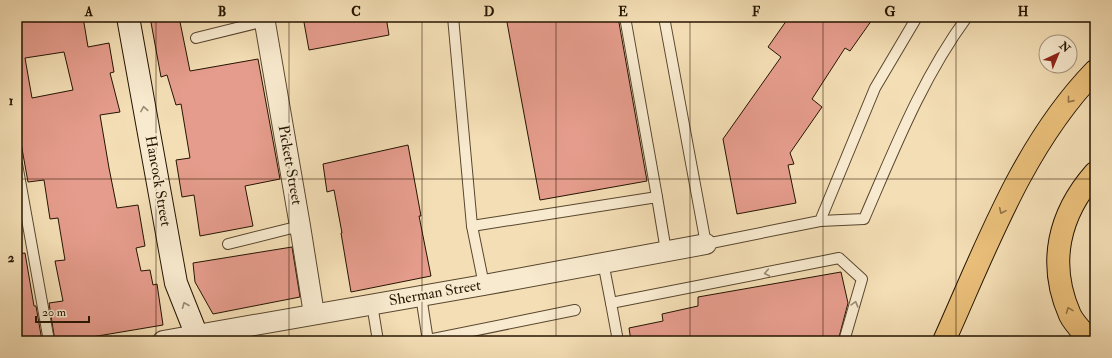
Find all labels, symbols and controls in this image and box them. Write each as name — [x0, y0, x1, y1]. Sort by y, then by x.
text: A — [84, 4, 94, 20]
text: B — [218, 4, 226, 20]
text: C — [351, 4, 361, 20]
text: D — [484, 4, 495, 20]
text: E — [618, 4, 628, 20]
text: F — [752, 4, 761, 20]
text: G — [885, 4, 896, 20]
text: H — [1018, 4, 1029, 20]
north arrow — [1038, 34, 1078, 74]
text: N — [1056, 38, 1073, 56]
text: 1 — [9, 93, 14, 109]
one-way arrow — [1068, 96, 1075, 103]
one-way arrow — [141, 106, 149, 112]
street label: Pickett Street — [274, 123, 306, 207]
street label: Hancock Street — [141, 134, 175, 228]
one-way arrow — [999, 208, 1007, 215]
text: 2 — [8, 250, 15, 266]
one-way arrow — [764, 268, 770, 276]
street label: Sherman Street — [388, 276, 483, 310]
scale bar — [36, 298, 89, 324]
one-way arrow — [850, 300, 859, 307]
one-way arrow — [181, 301, 189, 308]
text: 20 m — [42, 305, 67, 320]
one-way arrow — [1065, 306, 1073, 313]

